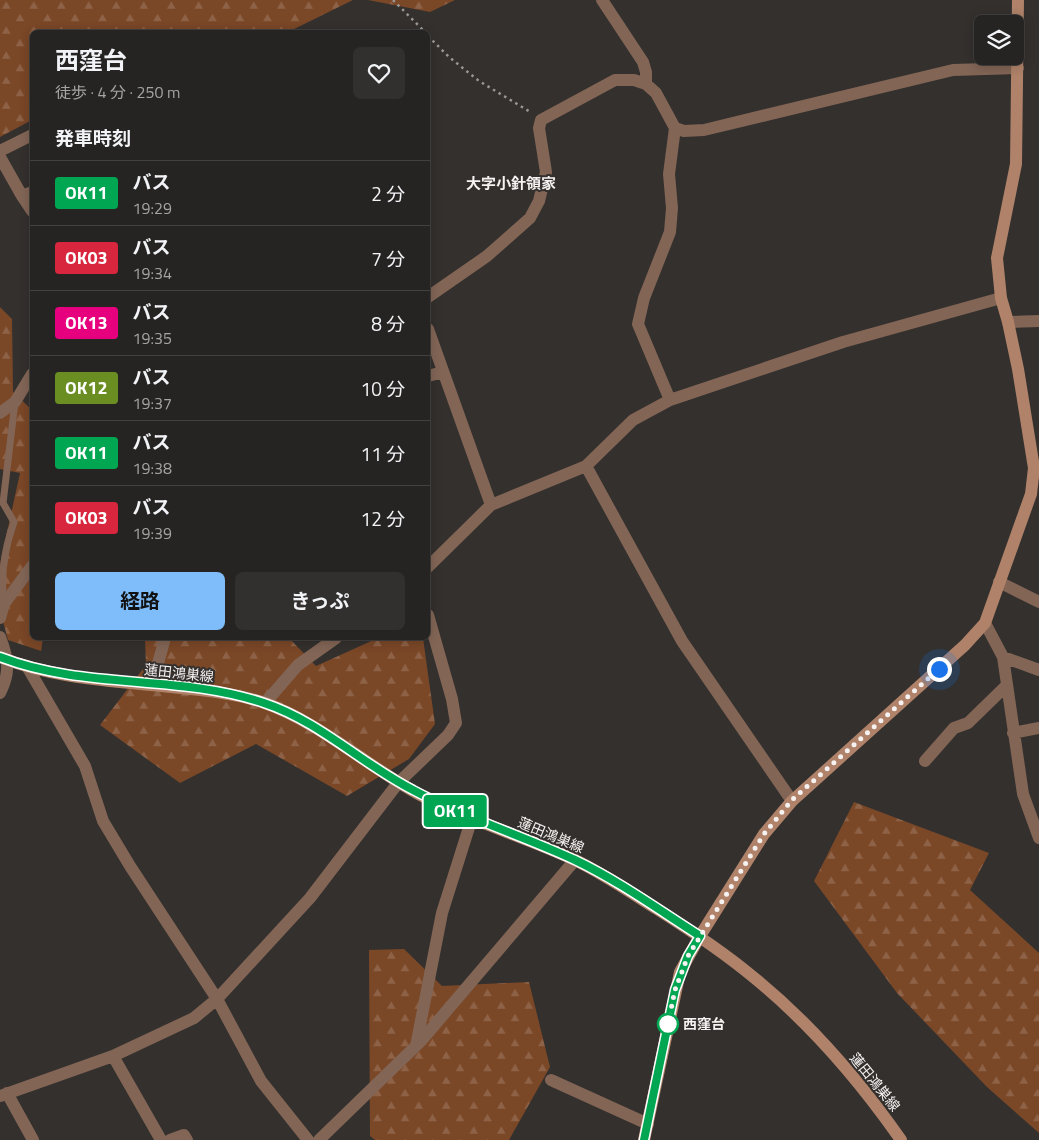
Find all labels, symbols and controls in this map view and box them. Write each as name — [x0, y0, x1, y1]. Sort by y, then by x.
map controls — [974, 15, 1024, 65]
button: layers — [974, 15, 1024, 65]
text: 西窪台 — [55, 42, 127, 78]
button: heart — [353, 47, 405, 99]
text: 徒歩 · 4 分 · 250 m — [55, 80, 180, 104]
text: 発車時刻 — [55, 123, 131, 152]
text: バス — [133, 167, 171, 196]
district label: 大字小針領家 — [466, 172, 556, 195]
text: OK11 — [65, 179, 108, 206]
text: 2 分 — [371, 179, 405, 208]
text: 19:29 — [133, 196, 172, 220]
text: バス — [133, 232, 171, 261]
text: OK03 — [65, 244, 108, 271]
text: 7 分 — [371, 244, 405, 273]
text: 19:34 — [133, 261, 172, 285]
text: バス — [133, 297, 171, 326]
text: OK13 — [65, 309, 108, 336]
text: 8 分 — [371, 309, 405, 338]
text: 19:35 — [133, 326, 172, 350]
text: バス — [133, 362, 171, 391]
text: OK12 — [65, 374, 108, 401]
text: 10 分 — [361, 374, 405, 403]
text: 19:37 — [133, 391, 172, 415]
text: バス — [133, 427, 171, 456]
text: OK11 — [65, 439, 108, 466]
text: 11 分 — [361, 439, 405, 468]
text: 19:38 — [133, 456, 172, 480]
text: バス — [133, 492, 171, 521]
text: OK03 — [65, 504, 108, 531]
text: 12 分 — [361, 504, 405, 533]
text: 19:39 — [133, 521, 172, 545]
button: 経路 — [55, 572, 225, 630]
button: きっぷ — [235, 572, 405, 630]
your location — [927, 657, 952, 682]
street label: 蓮田鴻巣線 — [143, 658, 215, 687]
line badge: OK11 — [420, 795, 490, 827]
text: OK11 — [434, 797, 476, 824]
street label: 蓮田鴻巣線 — [515, 811, 588, 858]
marker: 西窪台 — [657, 1013, 679, 1035]
place label: 西窪台 — [683, 1013, 725, 1034]
street label: 蓮田鴻巣線 — [845, 1048, 906, 1115]

